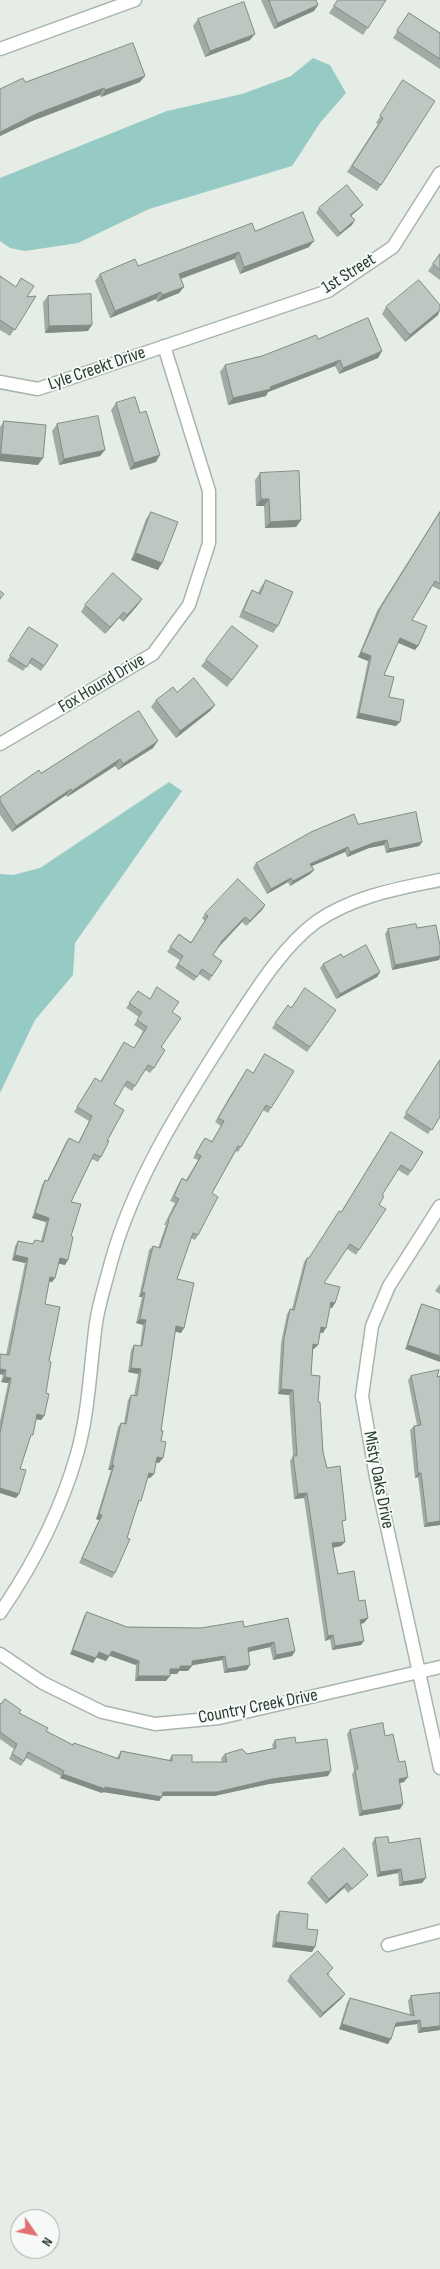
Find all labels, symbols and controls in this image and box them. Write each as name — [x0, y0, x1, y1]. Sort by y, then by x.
street label: 1st Street — [318, 249, 380, 299]
street label: Lyle Creekt Drive — [46, 342, 148, 396]
street label: Fox Hound Drive — [55, 650, 149, 718]
street label: Misty Oaks Drive — [358, 1429, 398, 1531]
street label: Country Creek Drive — [196, 1685, 320, 1729]
north arrow — [10, 2209, 60, 2259]
text: N — [38, 2234, 56, 2250]

